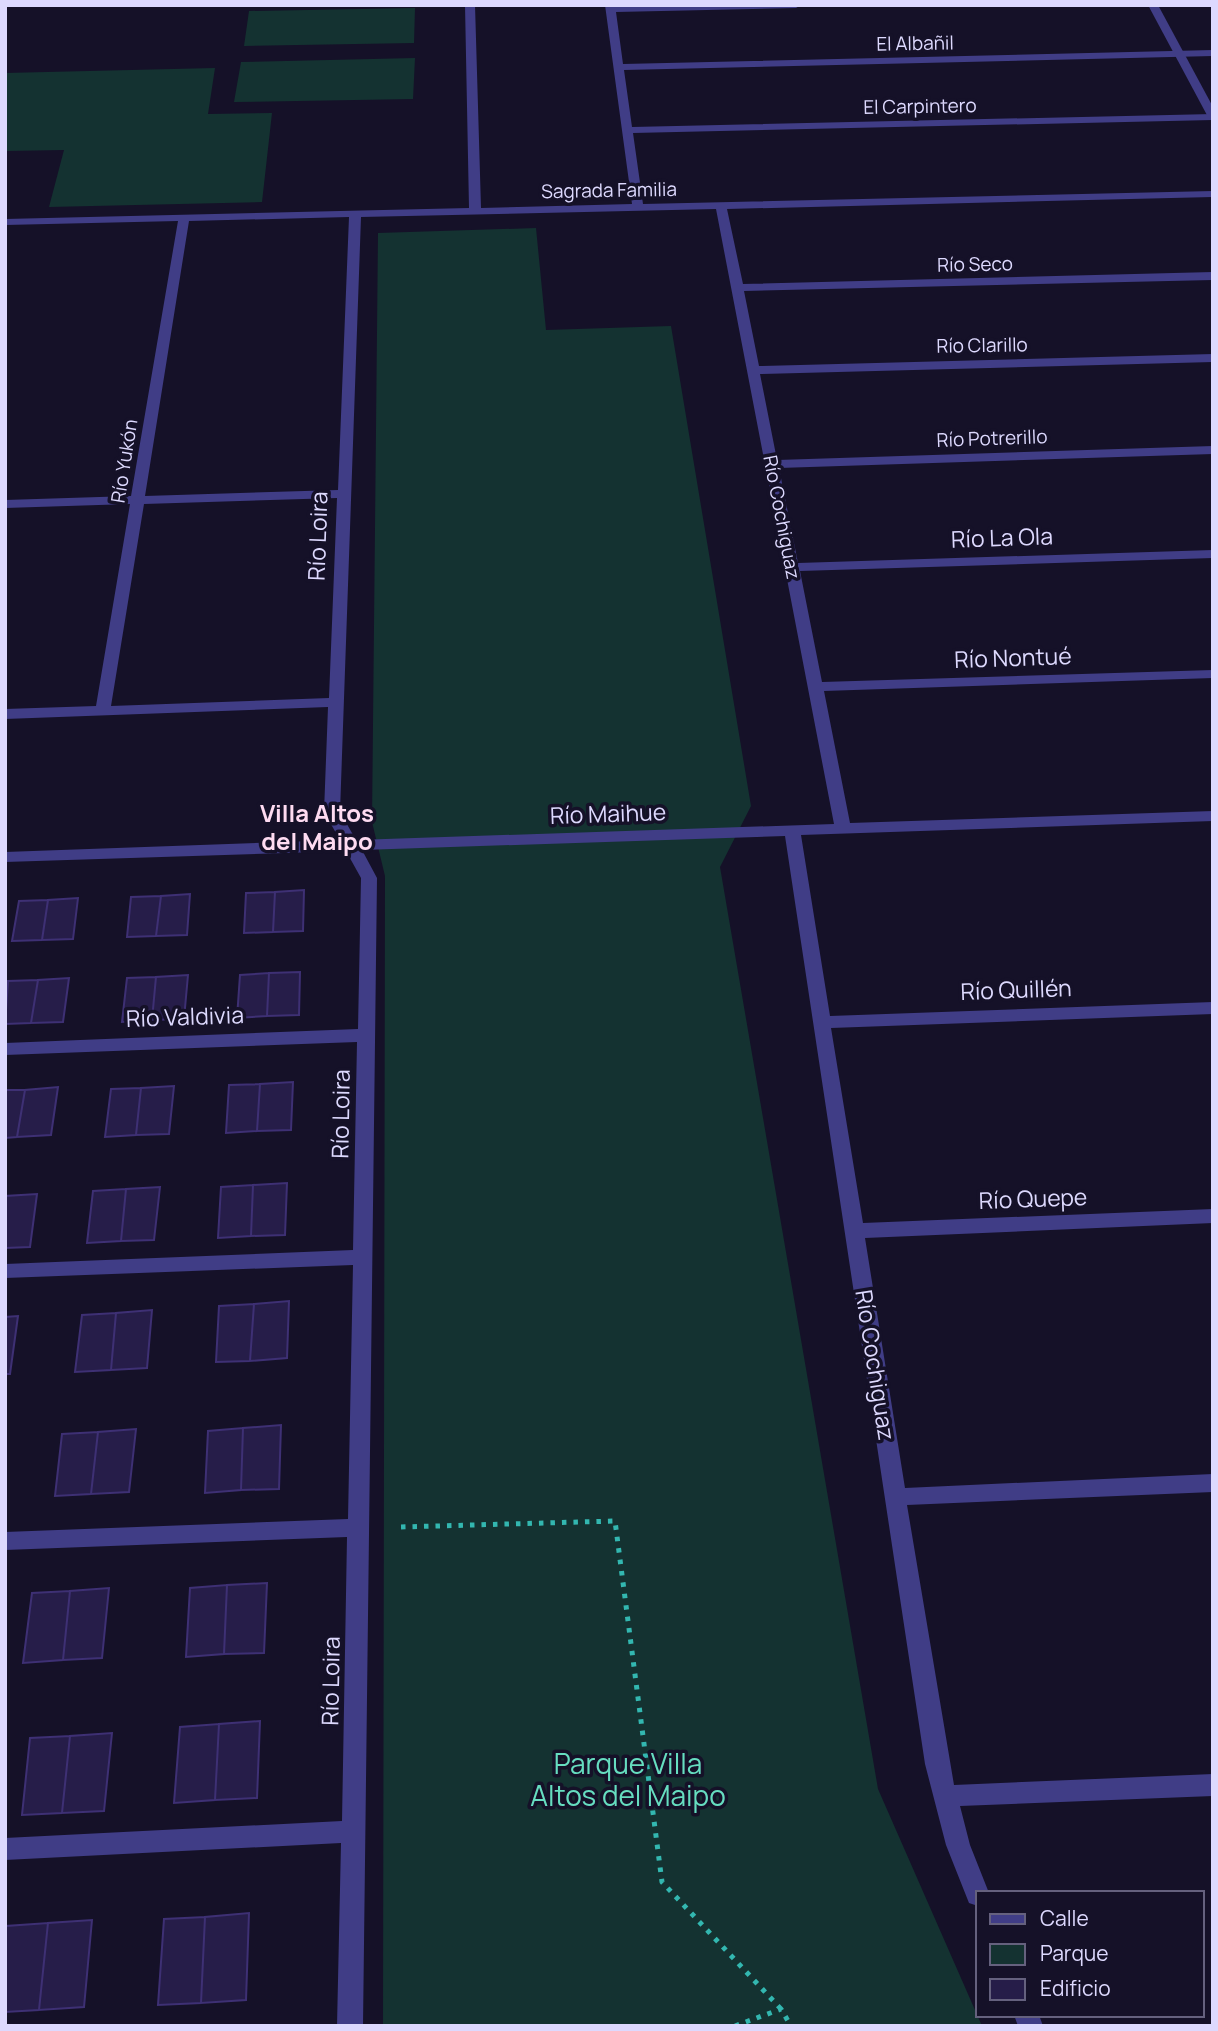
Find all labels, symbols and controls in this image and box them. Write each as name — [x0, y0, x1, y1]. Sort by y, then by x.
street label: El Albañil — [876, 29, 954, 57]
street label: El Carpintero — [863, 92, 977, 120]
street label: Sagrada Familia — [541, 176, 677, 204]
street label: Río Seco — [937, 250, 1013, 278]
street label: Río Clarillo — [936, 331, 1028, 359]
street label: Río Yukón — [105, 417, 143, 505]
street label: Río Potrerillo — [936, 423, 1048, 453]
street label: Río Cochiguaz — [757, 453, 807, 581]
street label: Río Loira — [299, 491, 335, 581]
street label: Río La Ola — [950, 519, 1053, 555]
street label: Río Nontué — [954, 639, 1072, 675]
street label: Río Maihue — [549, 795, 667, 831]
district label: Villa Altos del Maipo — [260, 796, 374, 857]
street label: Río Quillén — [960, 971, 1072, 1007]
street label: Río Valdivia — [125, 998, 244, 1034]
street label: Río Loira — [323, 1069, 357, 1159]
street label: Río Quepe — [978, 1180, 1088, 1216]
street label: Río Cochiguaz — [848, 1287, 904, 1442]
street label: Río Loira — [313, 1636, 347, 1726]
park label: Parque Villa Altos del Maipo — [530, 1744, 726, 1814]
legend — [976, 1891, 1204, 2017]
text: Calle — [1040, 1904, 1089, 1932]
text: Parque — [1040, 1939, 1109, 1967]
text: Edificio — [1040, 1974, 1111, 2002]

